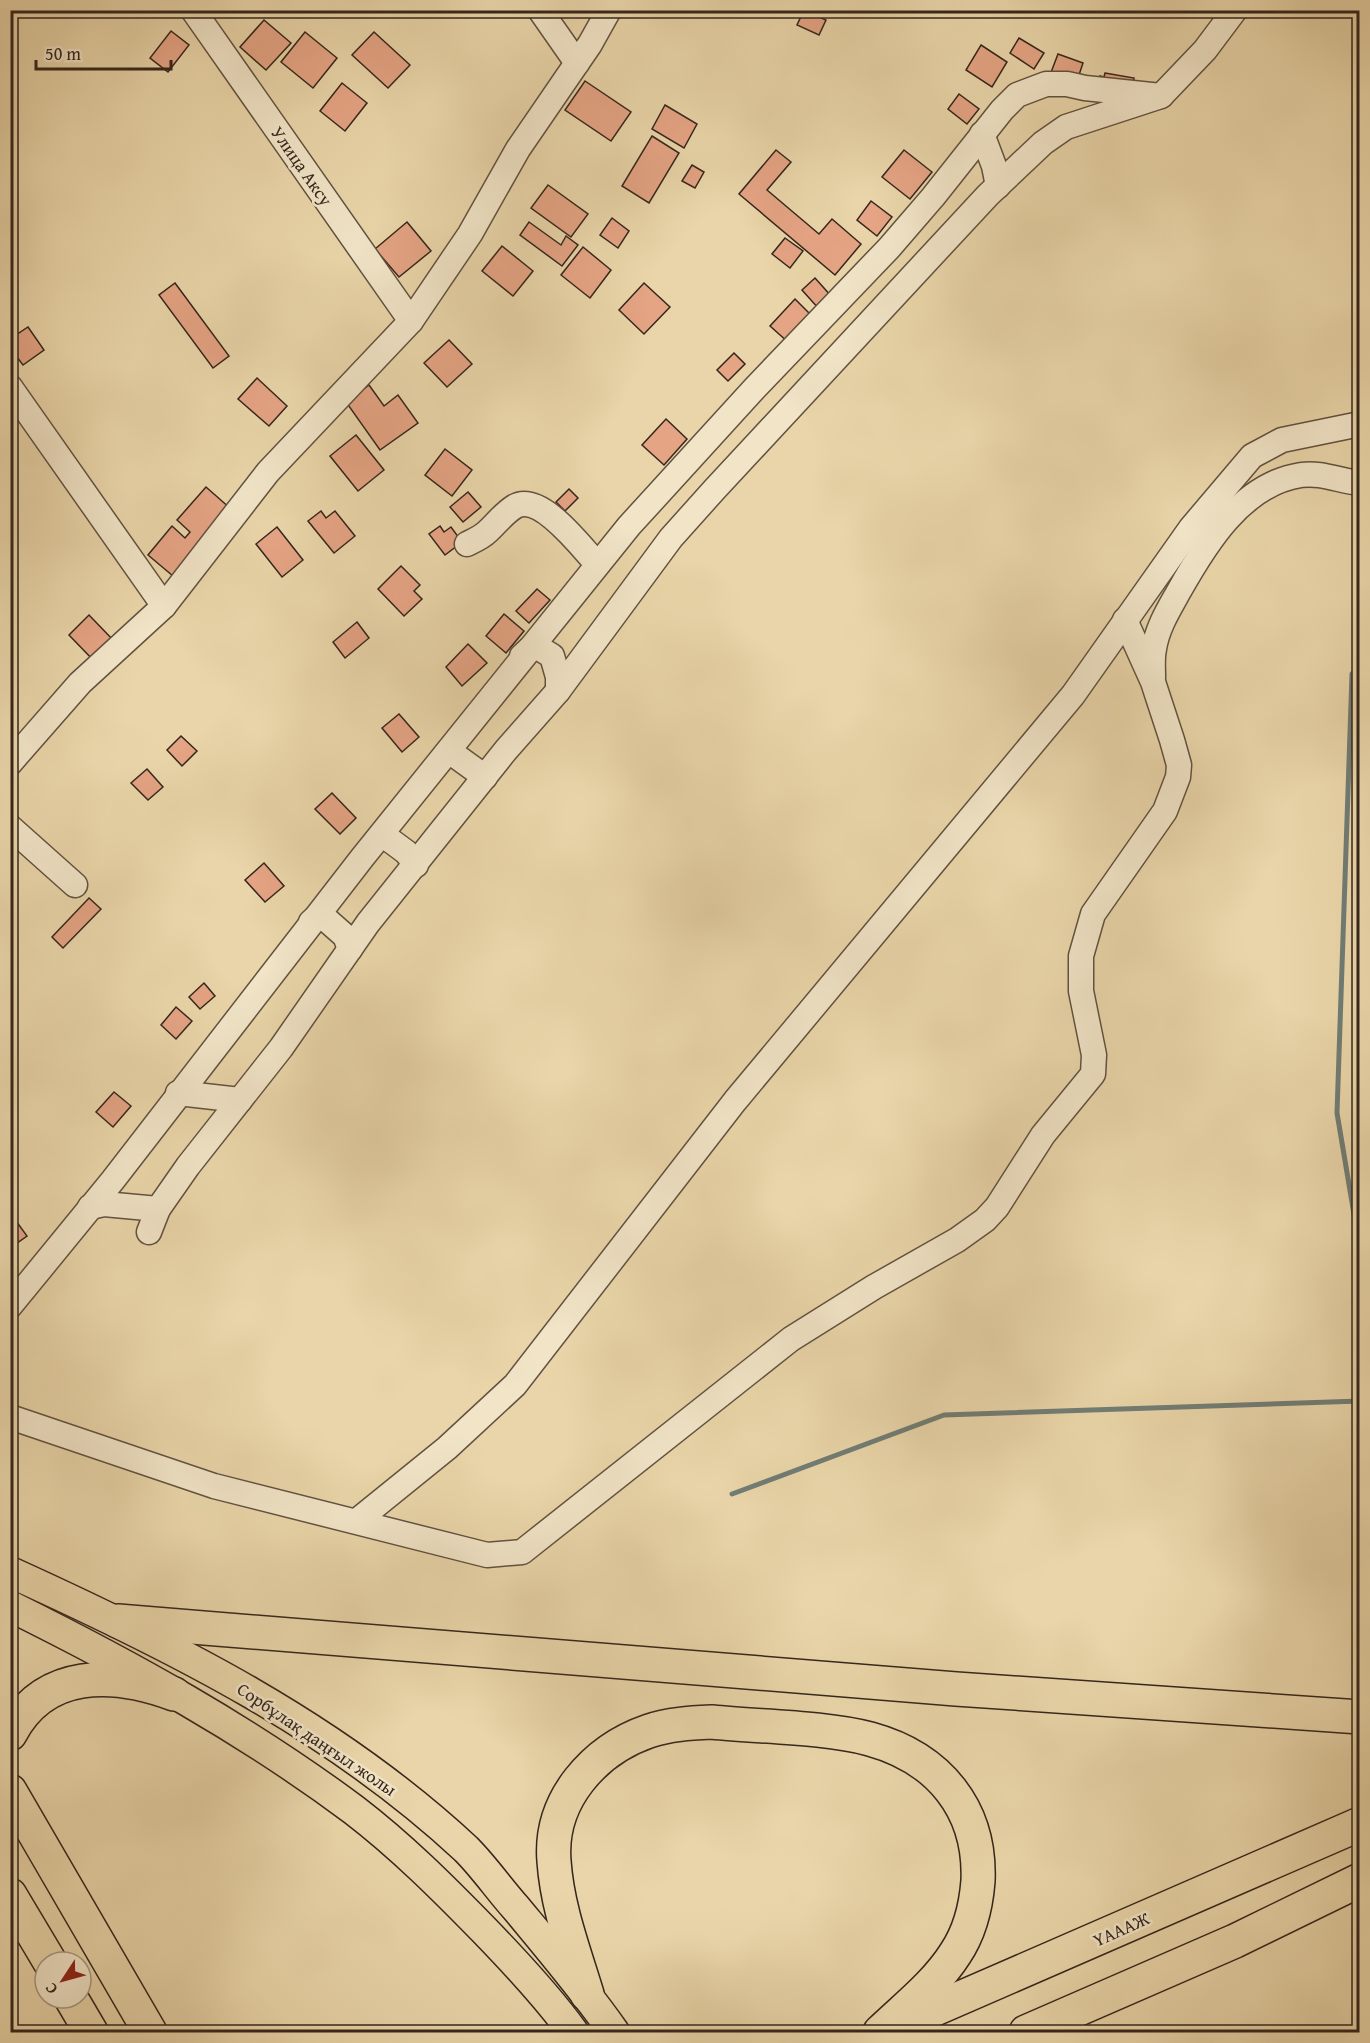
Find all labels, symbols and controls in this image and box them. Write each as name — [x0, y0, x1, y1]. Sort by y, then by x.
scale bar — [36, 33, 171, 71]
text: 50 m — [45, 40, 81, 67]
street label: Улица Аксу — [265, 121, 339, 211]
street label: Сорбұлақ даңғыл жолы — [232, 1675, 403, 1803]
street label: ҮАААЖ — [1088, 1905, 1154, 1953]
north arrow — [33, 1950, 93, 2010]
text: С — [38, 1978, 63, 2000]

